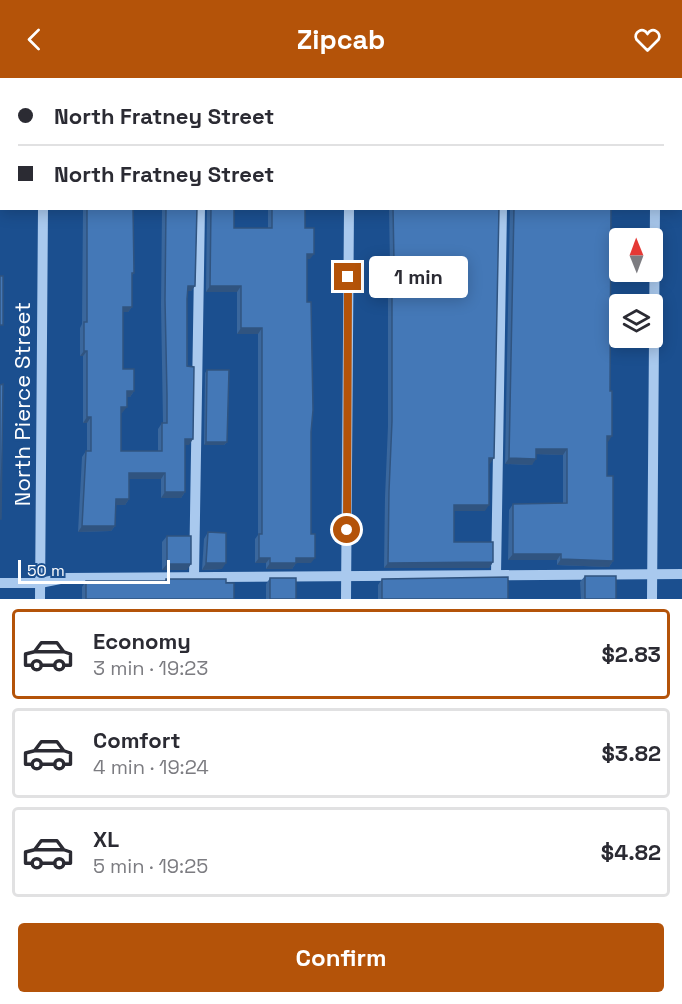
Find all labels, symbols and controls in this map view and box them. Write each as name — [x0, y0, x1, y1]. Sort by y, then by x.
text: Zipcab — [297, 22, 385, 57]
icon: back — [18, 23, 51, 56]
icon: heart — [631, 23, 664, 56]
text: North Fratney Street — [54, 102, 274, 130]
text: North Fratney Street — [54, 160, 274, 188]
north arrow — [609, 228, 663, 282]
map controls — [609, 228, 663, 348]
callout: 1 min — [369, 256, 468, 298]
route end — [334, 263, 361, 290]
text: 1 min — [394, 264, 443, 290]
button: layers — [609, 294, 663, 348]
street label: North Pierce Street — [8, 302, 36, 506]
route start — [333, 516, 360, 543]
scale bar — [18, 557, 170, 585]
text: 50 m — [27, 560, 65, 581]
icon: car — [21, 627, 75, 681]
text: Economy — [93, 627, 191, 655]
text: $2.83 — [601, 640, 661, 668]
text: 3 min · 19:23 — [93, 655, 208, 681]
icon: car — [21, 726, 75, 780]
text: Comfort — [93, 726, 181, 754]
text: $3.82 — [601, 739, 661, 767]
text: 4 min · 19:24 — [93, 754, 209, 780]
icon: car — [21, 825, 75, 879]
text: XL — [93, 825, 119, 853]
text: $4.82 — [601, 838, 661, 866]
text: 5 min · 19:25 — [93, 853, 208, 879]
button: Confirm — [18, 923, 664, 992]

